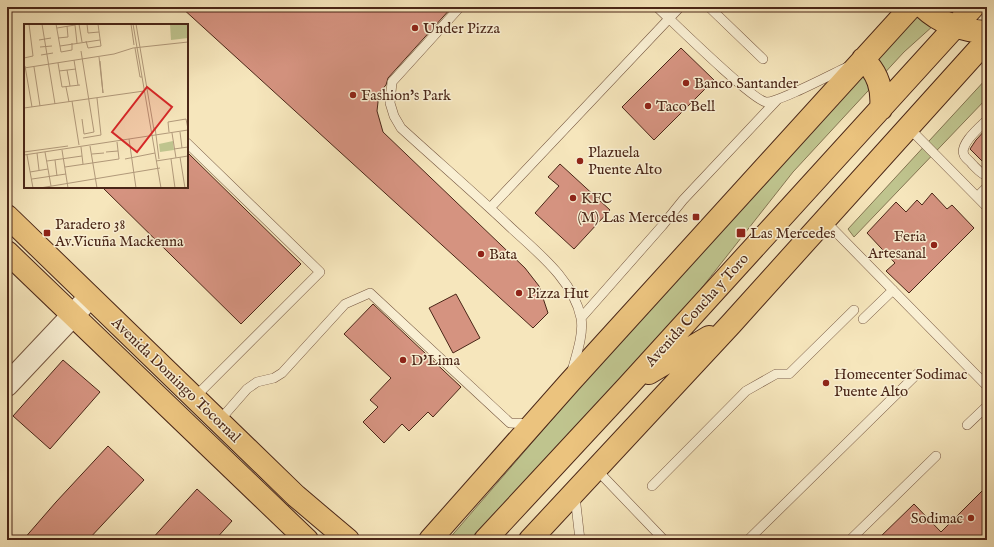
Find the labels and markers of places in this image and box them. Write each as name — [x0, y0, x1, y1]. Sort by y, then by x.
place label: Under Pizza — [423, 19, 501, 38]
marker: Under Pizza — [410, 23, 420, 33]
place label: Banco Santander — [694, 74, 799, 93]
marker: Banco Santander — [681, 78, 691, 88]
place label: Fashion's Park — [361, 86, 452, 105]
marker: Fashion's Park — [348, 90, 358, 100]
place label: Taco Bell — [656, 97, 716, 116]
marker: Taco Bell — [643, 101, 653, 111]
place label: Plazuela Puente Alto — [588, 143, 662, 179]
marker: Plazuela Puente Alto — [575, 156, 585, 166]
place label: KFC — [581, 189, 612, 208]
marker: KFC — [568, 193, 578, 203]
place label: (M) Las Mercedes — [577, 208, 688, 227]
marker: (M) Las Mercedes — [691, 212, 701, 222]
place label: Paradero 38 Av.Vicuña Mackenna — [54, 215, 184, 251]
place label: Las Mercedes — [750, 224, 836, 243]
marker: Las Mercedes — [735, 227, 747, 239]
place label: Feria Artesanal — [867, 227, 927, 263]
marker: Paradero 38 Av.Vicuña Mackenna — [42, 228, 52, 238]
marker: Feria Artesanal — [929, 240, 939, 250]
place label: Bata — [489, 245, 518, 264]
marker: Bata — [476, 249, 486, 259]
place label: Pizza Hut — [527, 284, 589, 303]
marker: Pizza Hut — [514, 288, 524, 298]
place label: D'Lima — [411, 351, 460, 370]
marker: D'Lima — [398, 355, 408, 365]
place label: Homecenter Sodimac Puente Alto — [834, 365, 968, 401]
marker: Homecenter Sodimac Puente Alto — [821, 378, 831, 388]
place label: Sodimac — [911, 509, 963, 528]
marker: Sodimac — [966, 513, 976, 523]

